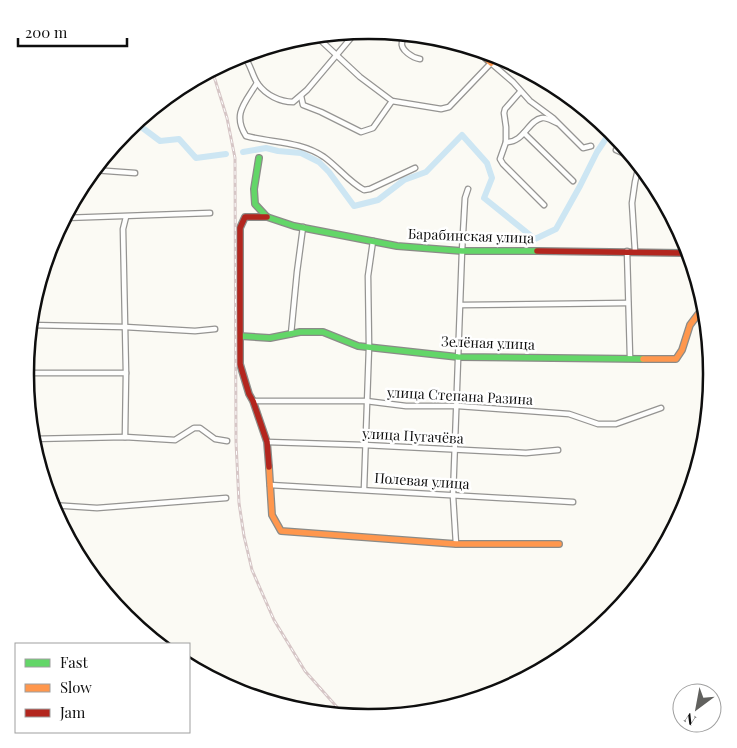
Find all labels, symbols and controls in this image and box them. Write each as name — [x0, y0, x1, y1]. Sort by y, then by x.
scale bar — [18, 15, 126, 47]
text: 200 m — [25, 22, 68, 42]
street label: Барабинская улица — [408, 224, 534, 247]
street label: Зелёная улица — [441, 331, 535, 354]
street label: улица Степана Разина — [386, 382, 534, 409]
street label: улица Пугачёва — [361, 423, 464, 448]
street label: Полевая улица — [374, 468, 470, 493]
legend — [15, 643, 190, 733]
text: Fast — [60, 652, 89, 672]
text: Slow — [60, 677, 92, 697]
north arrow — [672, 683, 722, 733]
text: Jam — [59, 702, 86, 722]
text: N — [681, 709, 699, 730]

